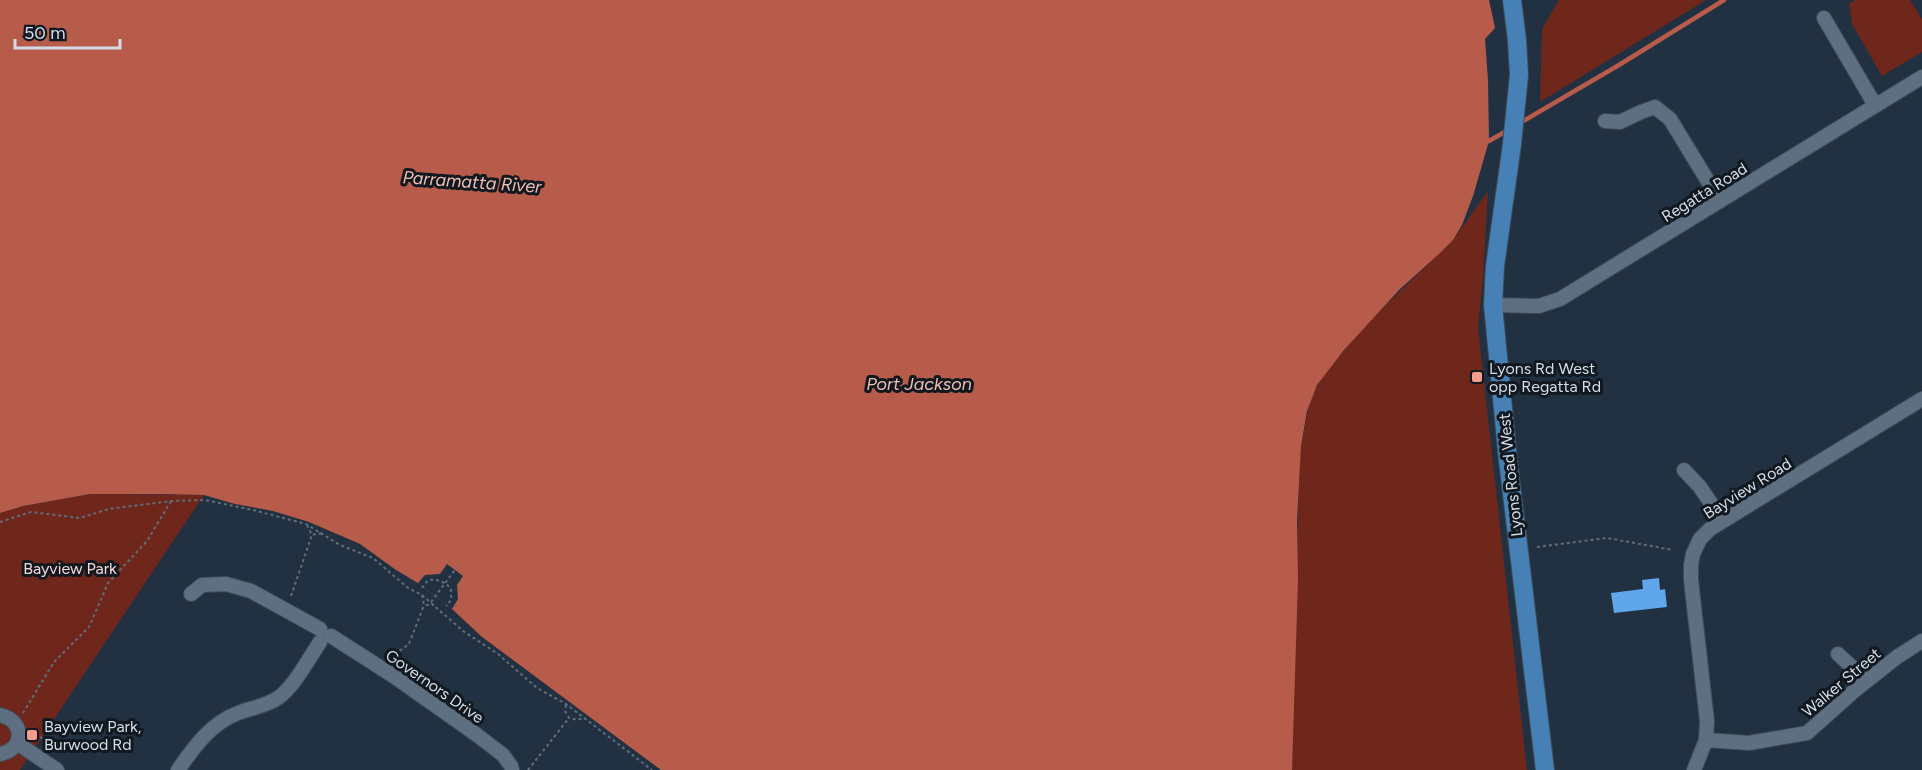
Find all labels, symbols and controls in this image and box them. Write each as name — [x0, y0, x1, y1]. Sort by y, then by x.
scale bar — [15, 12, 120, 50]
text: 50 m — [24, 22, 66, 44]
street label: Regatta Road — [1658, 159, 1751, 226]
water label: Parramatta River — [402, 166, 543, 198]
place label: Lyons Rd West opp Regatta Rd — [1489, 359, 1601, 396]
marker: Lyons Rd West opp Regatta Rd — [1470, 370, 1484, 384]
water label: Port Jackson — [866, 373, 972, 395]
street label: Lyons Road West — [1495, 412, 1526, 538]
street label: Bayview Road — [1700, 454, 1795, 523]
park label: Bayview Park — [23, 559, 117, 578]
street label: Walker Street — [1798, 644, 1885, 721]
street label: Governors Drive — [382, 645, 488, 727]
place label: Bayview Park, Burwood Rd — [44, 717, 141, 754]
marker: Bayview Park, Burwood Rd — [25, 728, 39, 742]

